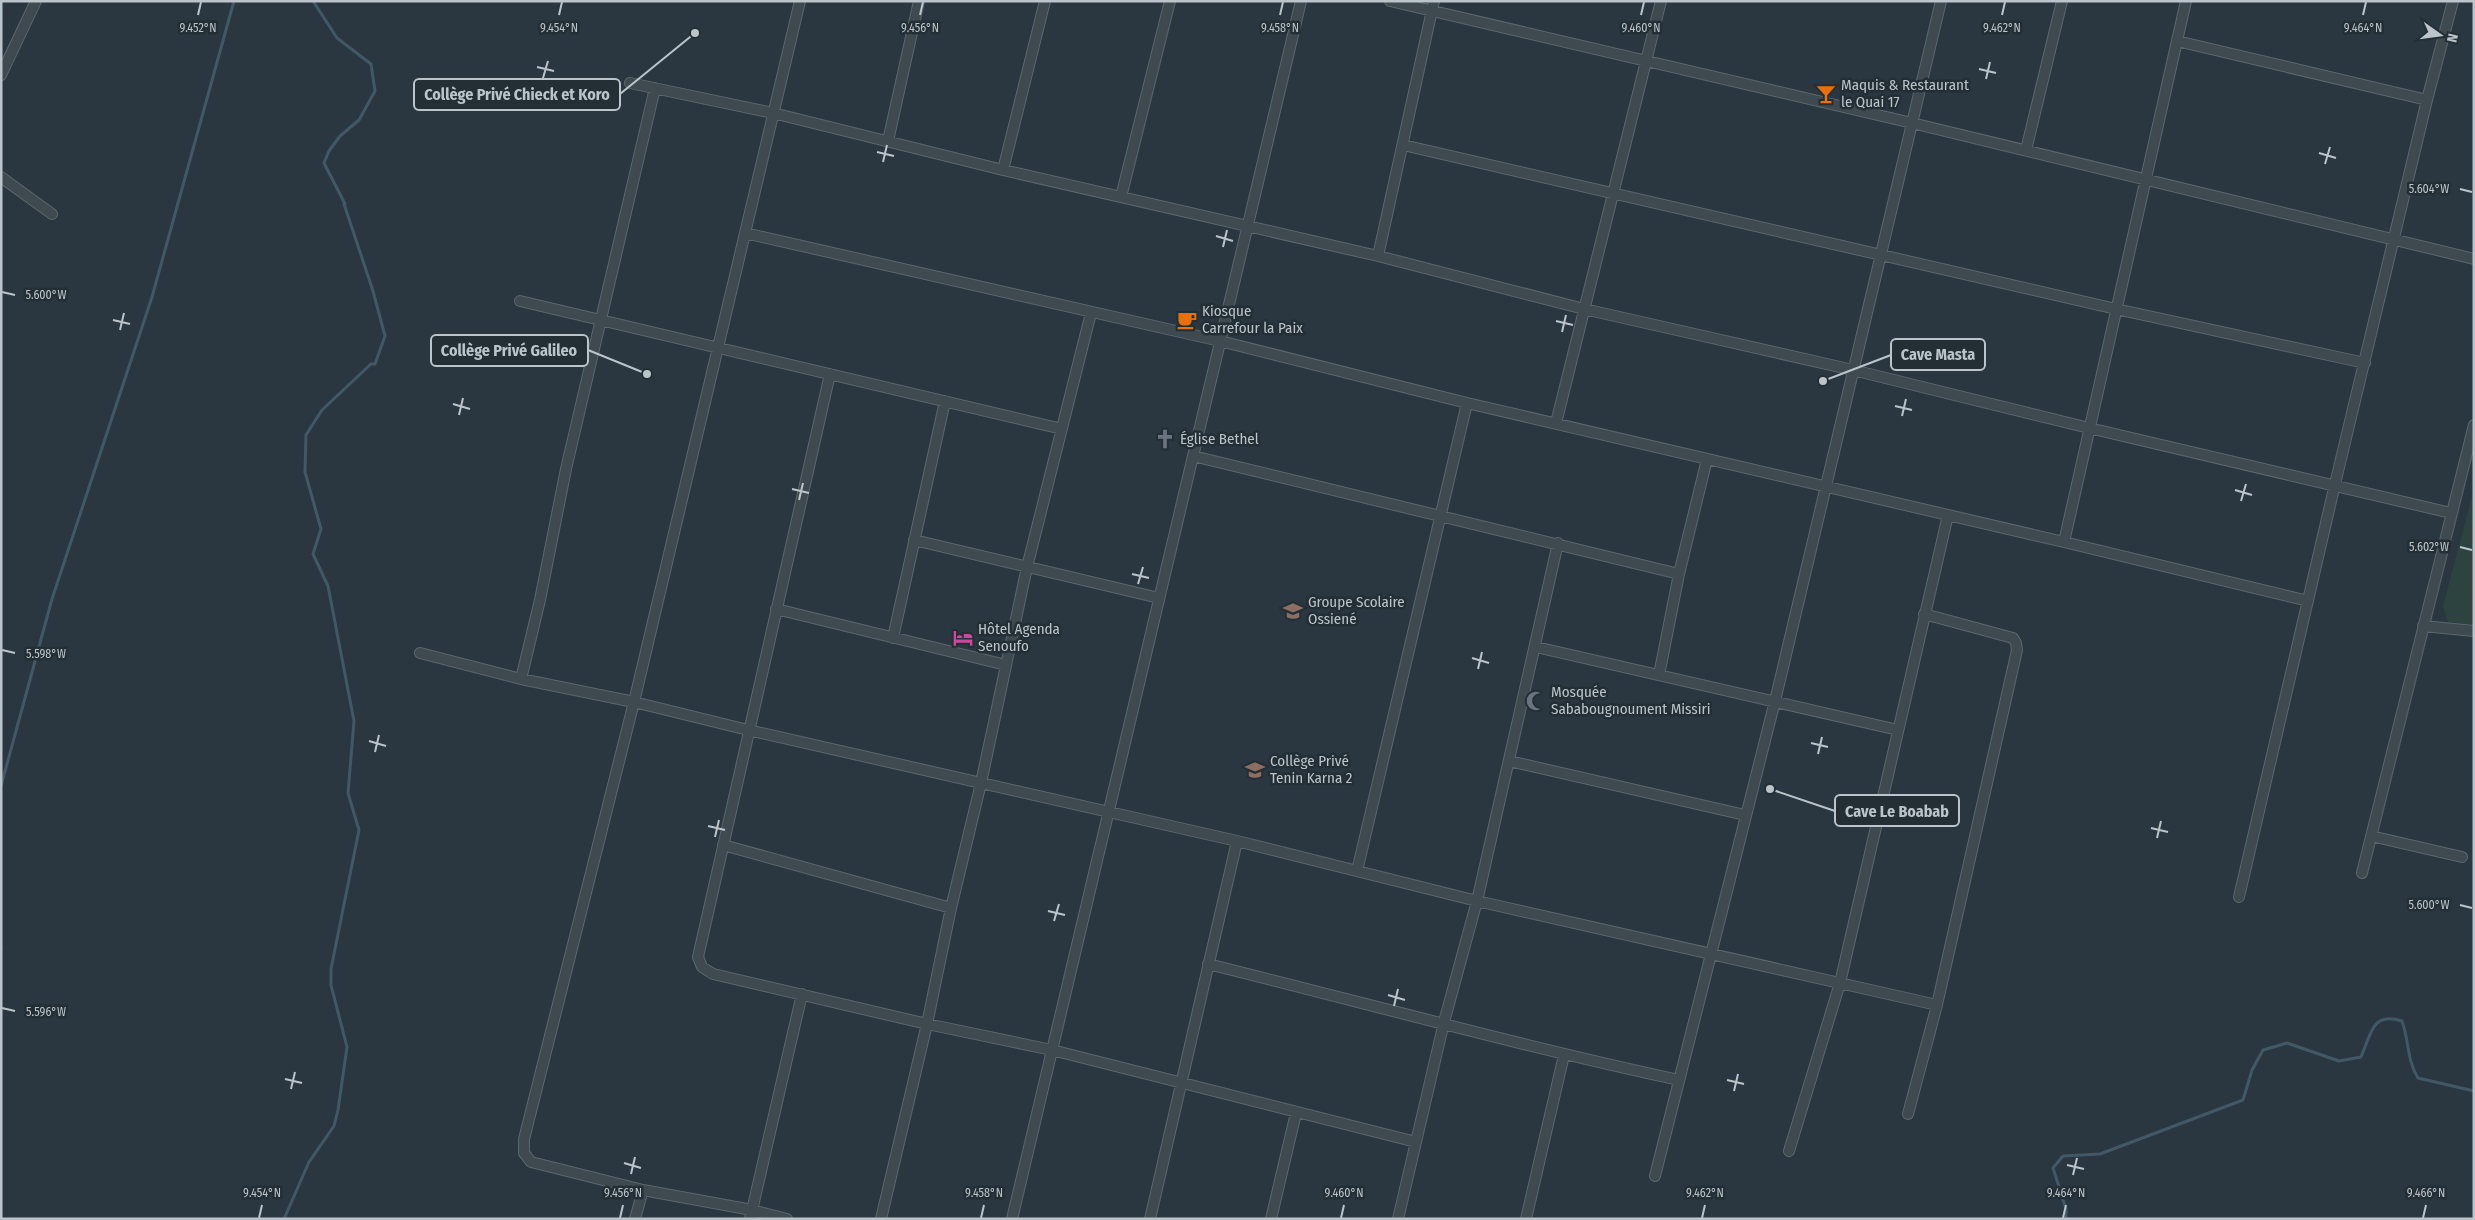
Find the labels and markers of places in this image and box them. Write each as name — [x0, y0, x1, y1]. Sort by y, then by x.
place label: Maquis & Restaurant le Quai 17 — [1841, 76, 1969, 111]
callout: Collège Privé Chieck et Koro — [414, 79, 620, 110]
bar icon: Maquis & Restaurant le Quai 17 — [1815, 83, 1837, 105]
place label: Kiosque Carrefour la Paix — [1202, 302, 1303, 337]
cafe icon: Kiosque Carrefour la Paix — [1176, 309, 1198, 331]
callout: Collège Privé Galileo — [431, 335, 588, 366]
callout: Cave Masta — [1891, 339, 1985, 370]
church icon: Église Bethel — [1154, 428, 1176, 450]
place label: Église Bethel — [1180, 430, 1259, 448]
place label: Groupe Scolaire Ossiené — [1308, 593, 1405, 628]
school or university icon: Groupe Scolaire Ossiené — [1282, 600, 1304, 622]
place label: Hôtel Agenda Senoufo — [978, 620, 1060, 655]
hotel icon: Hôtel Agenda Senoufo — [952, 627, 974, 649]
place label: Mosquée Sababougnoument Missiri — [1551, 683, 1711, 718]
mosque icon: Mosquée Sababougnoument Missiri — [1525, 690, 1547, 712]
place label: Collège Privé Tenin Karna 2 — [1270, 752, 1353, 787]
school or university icon: Collège Privé Tenin Karna 2 — [1244, 759, 1266, 781]
callout: Cave Le Boabab — [1835, 795, 1959, 826]

